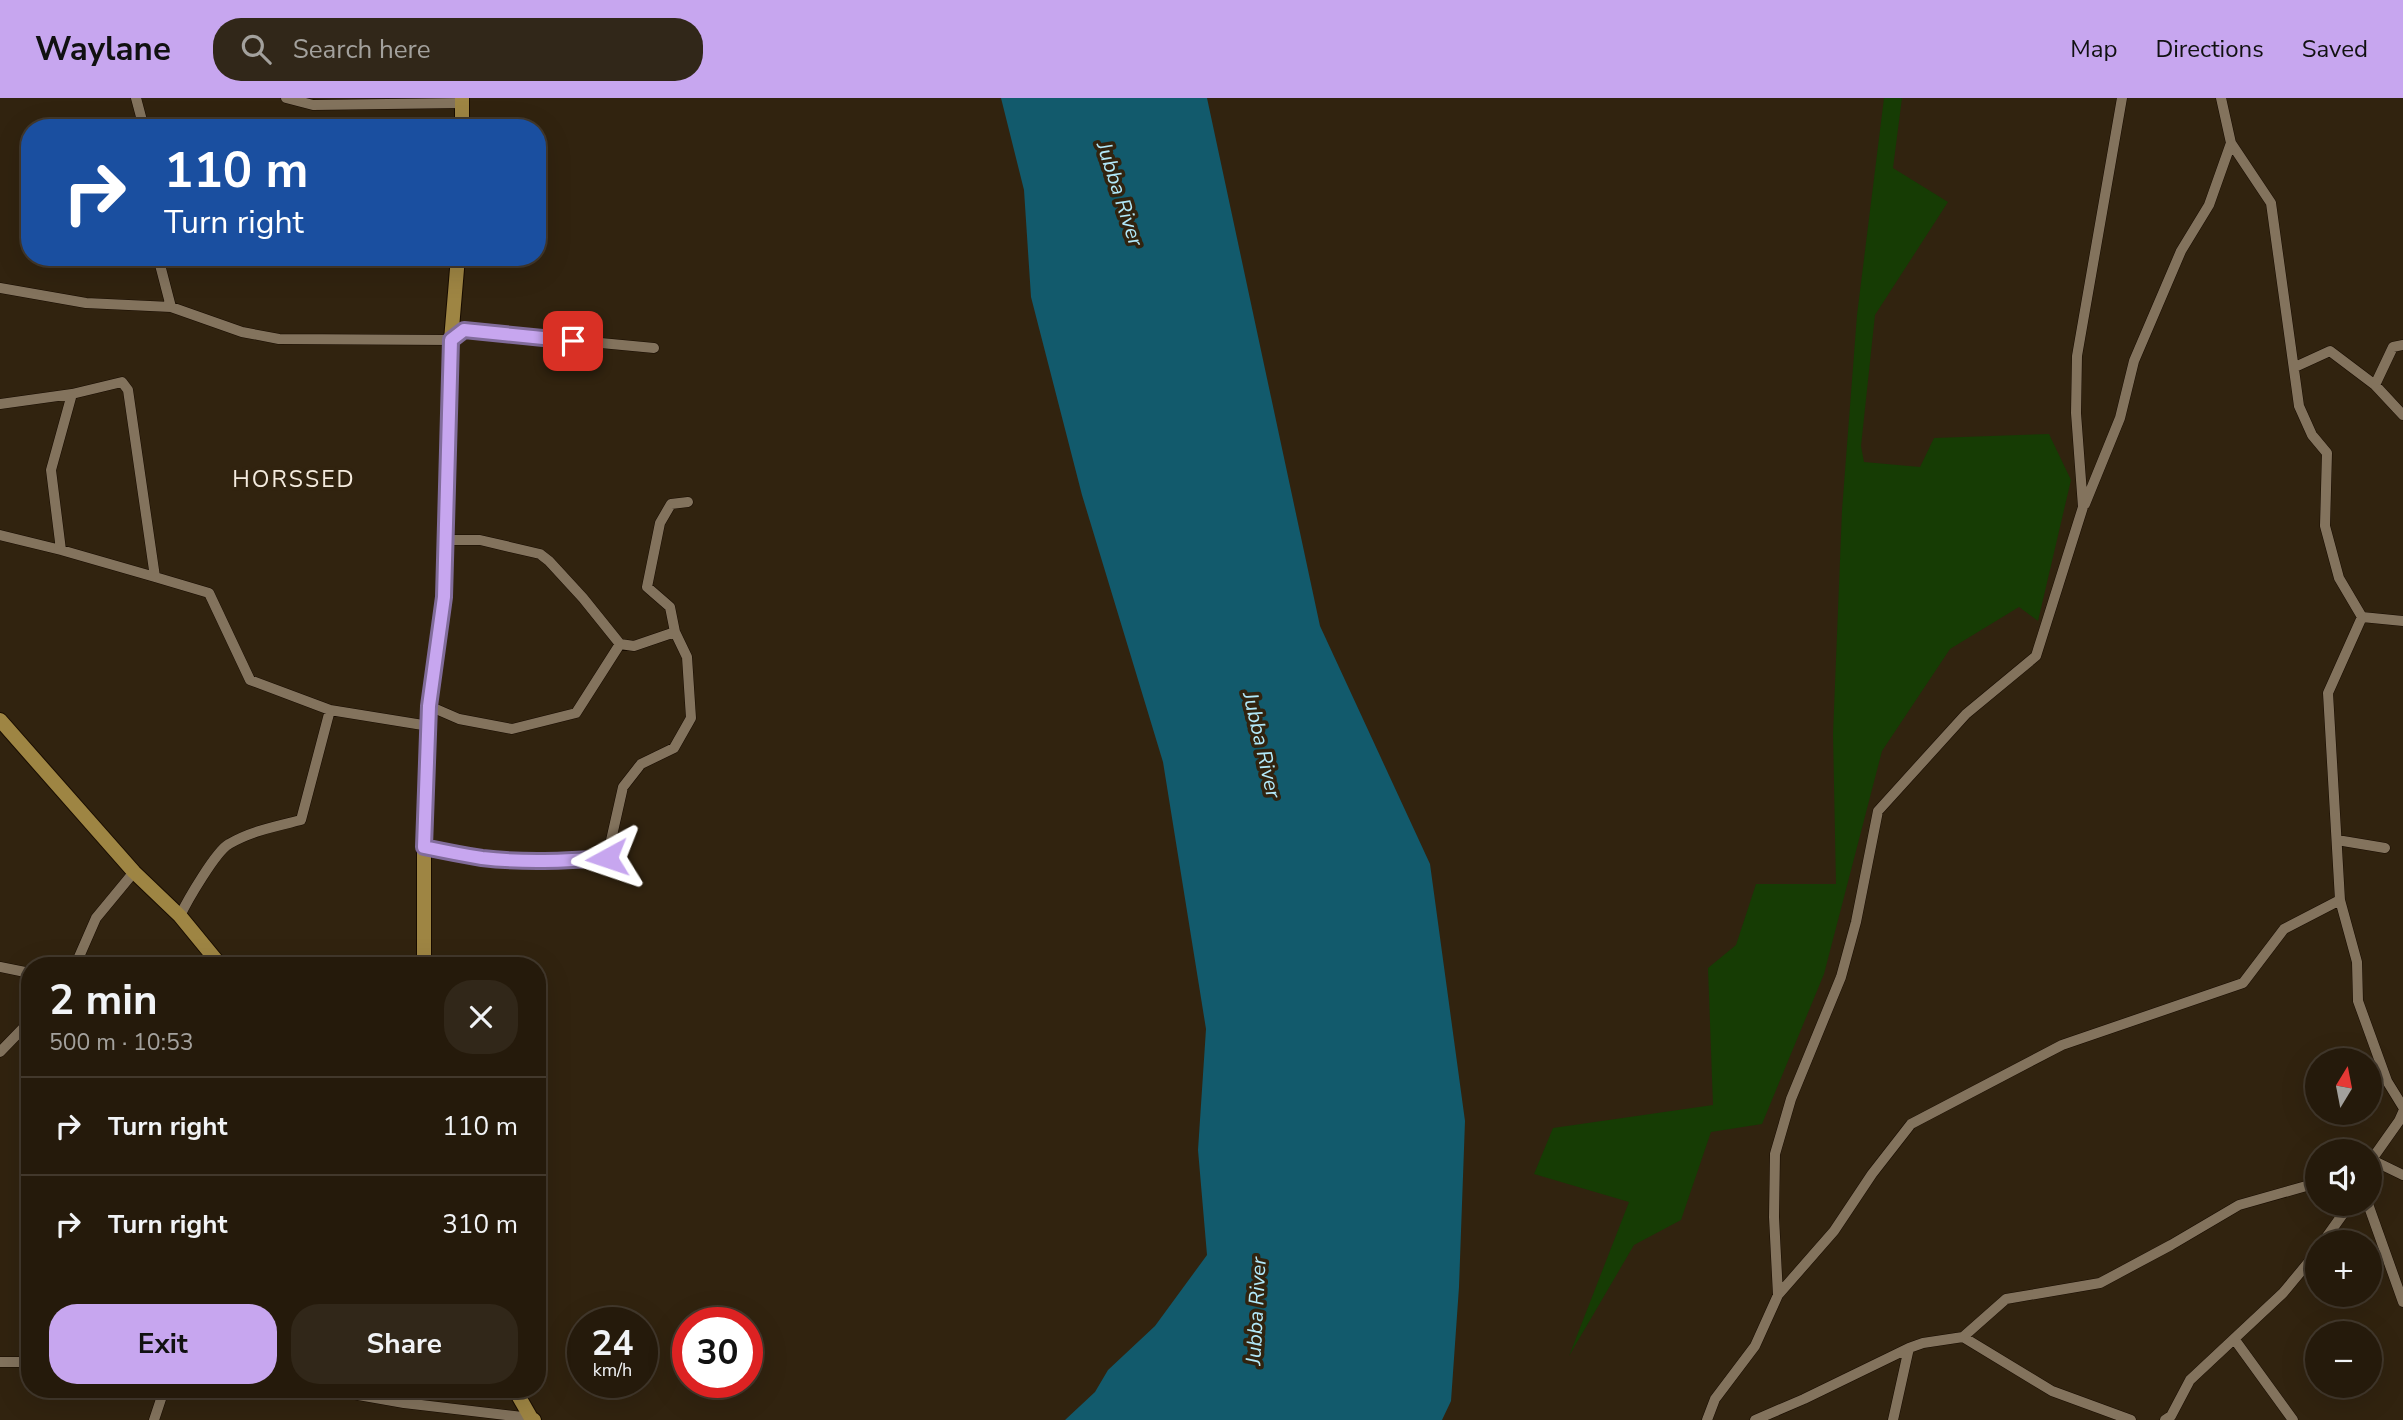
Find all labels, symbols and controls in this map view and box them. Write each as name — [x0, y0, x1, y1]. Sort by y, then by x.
search box — [213, 18, 703, 81]
text: Waylane — [35, 27, 171, 72]
icon: search — [237, 30, 275, 68]
text: Search here — [293, 32, 431, 67]
text: Map — [2070, 33, 2117, 65]
text: Directions — [2155, 33, 2264, 65]
text: Saved — [2302, 33, 2368, 65]
text: 110 m — [164, 137, 308, 204]
water label: Jubba River — [1090, 137, 1150, 250]
icon: right — [49, 147, 140, 238]
text: Turn right — [164, 201, 304, 244]
pin — [543, 311, 603, 371]
icon: arrive — [554, 322, 592, 360]
district label: HORSSED — [232, 464, 356, 495]
water label: Jubba River — [1236, 688, 1288, 801]
position arrow — [570, 821, 644, 895]
text: 2 min — [49, 972, 158, 1029]
button: close — [444, 980, 518, 1054]
text: 500 m · 10:53 — [49, 1027, 194, 1058]
north arrow — [2305, 1048, 2382, 1125]
map controls — [2305, 1048, 2382, 1398]
icon: right — [49, 1107, 87, 1145]
text: Turn right — [108, 1109, 227, 1144]
text: 110 m — [442, 1109, 518, 1144]
button: sound — [2305, 1139, 2382, 1216]
icon: right — [49, 1205, 87, 1243]
text: Turn right — [108, 1207, 227, 1242]
text: 310 m — [442, 1207, 518, 1242]
button: + — [2305, 1230, 2382, 1307]
water label: Jubba River — [1239, 1256, 1273, 1367]
button: Exit — [49, 1304, 277, 1384]
button: Share — [291, 1304, 518, 1384]
speed limit sign: 30 — [672, 1307, 763, 1398]
text: 24 — [591, 1320, 634, 1367]
button: − — [2305, 1321, 2382, 1398]
text: km/h — [593, 1358, 632, 1382]

